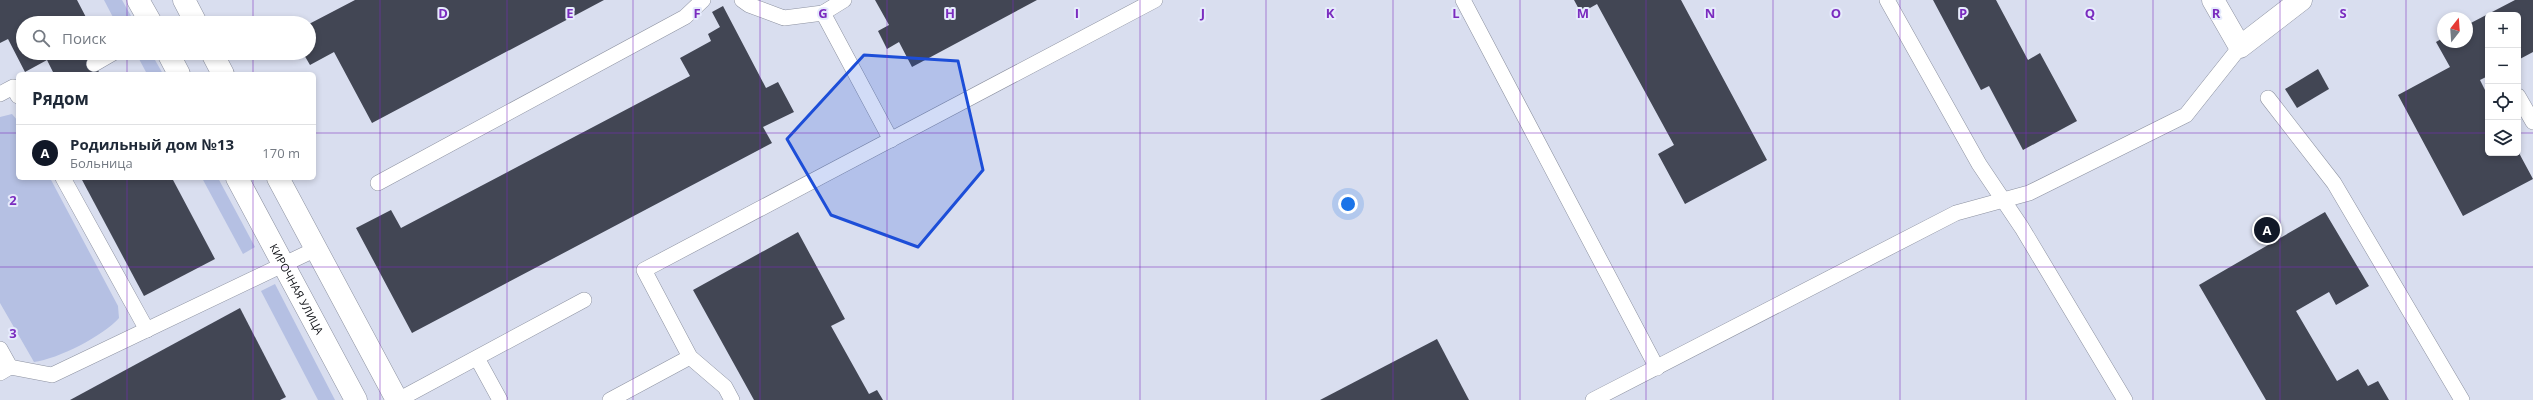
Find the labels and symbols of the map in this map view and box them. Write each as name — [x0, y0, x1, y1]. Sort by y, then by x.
text: D — [438, 4, 448, 22]
text: E — [566, 4, 574, 22]
text: F — [693, 4, 701, 22]
text: G — [818, 4, 828, 22]
text: H — [945, 4, 955, 22]
text: I — [1075, 4, 1079, 22]
text: J — [1200, 4, 1205, 22]
text: K — [1326, 4, 1335, 22]
text: L — [1452, 4, 1460, 22]
text: M — [1577, 4, 1589, 22]
text: N — [1705, 4, 1715, 22]
text: O — [1831, 4, 1841, 22]
text: P — [1959, 4, 1967, 22]
text: Q — [2085, 4, 2095, 22]
text: R — [2212, 4, 2221, 22]
text: S — [2339, 4, 2347, 22]
north arrow — [2437, 12, 2473, 48]
text: 2 — [9, 191, 17, 209]
your location — [1338, 194, 1358, 214]
pin: A — [2254, 215, 2280, 245]
street label: КИРОЧНАЯ УЛИЦА — [267, 241, 327, 337]
text: 3 — [9, 324, 17, 342]

